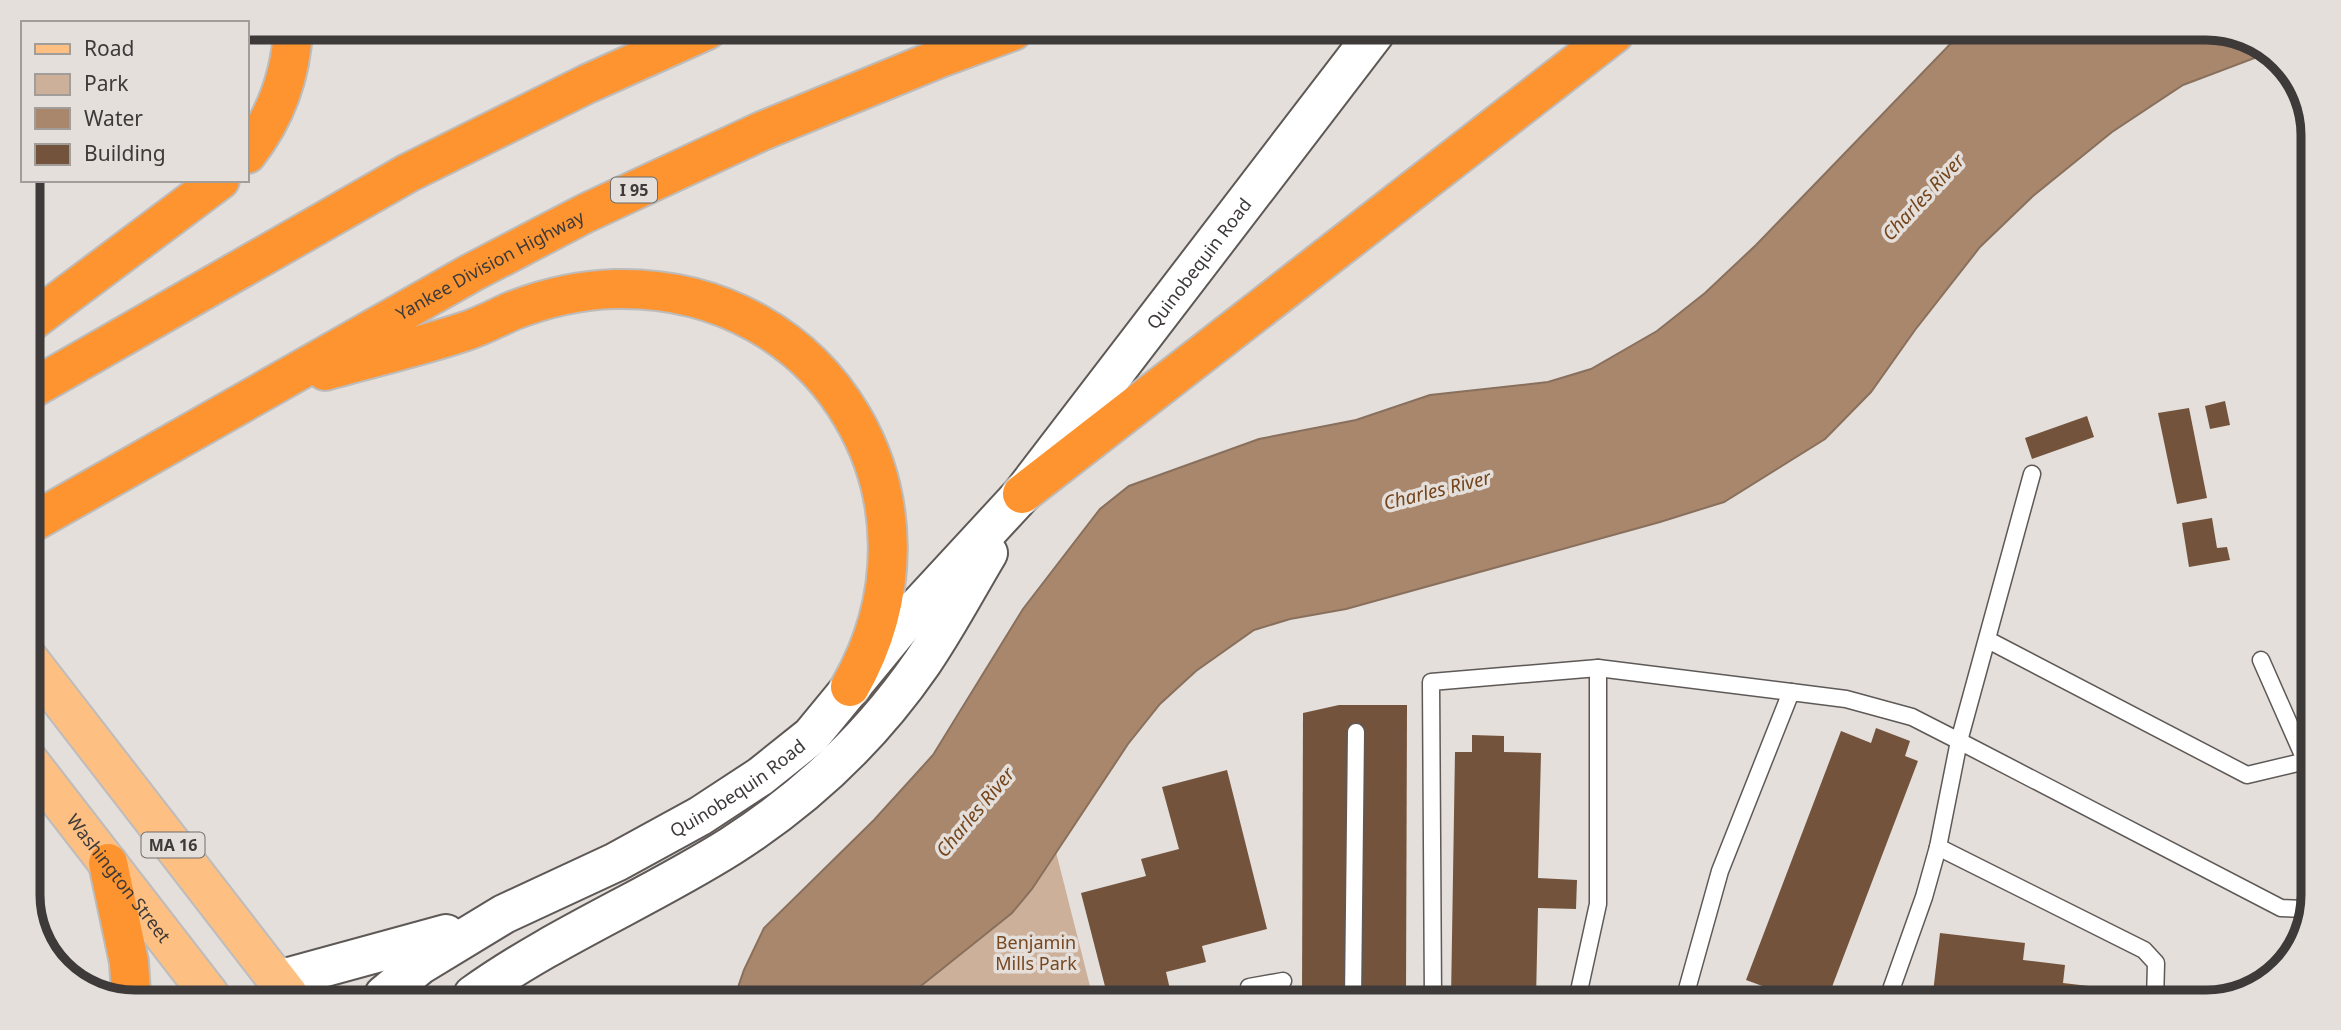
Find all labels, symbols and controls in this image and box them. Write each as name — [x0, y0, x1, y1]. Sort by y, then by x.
legend — [21, 21, 248, 182]
text: Road — [84, 34, 134, 62]
text: Park — [84, 69, 129, 97]
text: Water — [84, 104, 143, 132]
text: Building — [84, 139, 166, 167]
water label: Charles River — [1876, 147, 1971, 246]
road number: I 95 — [611, 178, 657, 202]
street label: Quinobequin Road — [1141, 193, 1256, 334]
street label: Yankee Division Highway — [391, 204, 589, 325]
water label: Charles River — [1381, 464, 1495, 516]
street label: Quinobequin Road — [665, 733, 810, 842]
water label: Charles River — [930, 761, 1021, 862]
street label: Washington Street — [62, 809, 177, 948]
road number: MA 16 — [142, 832, 204, 858]
park label: Benjamin Mills Park — [995, 930, 1077, 975]

